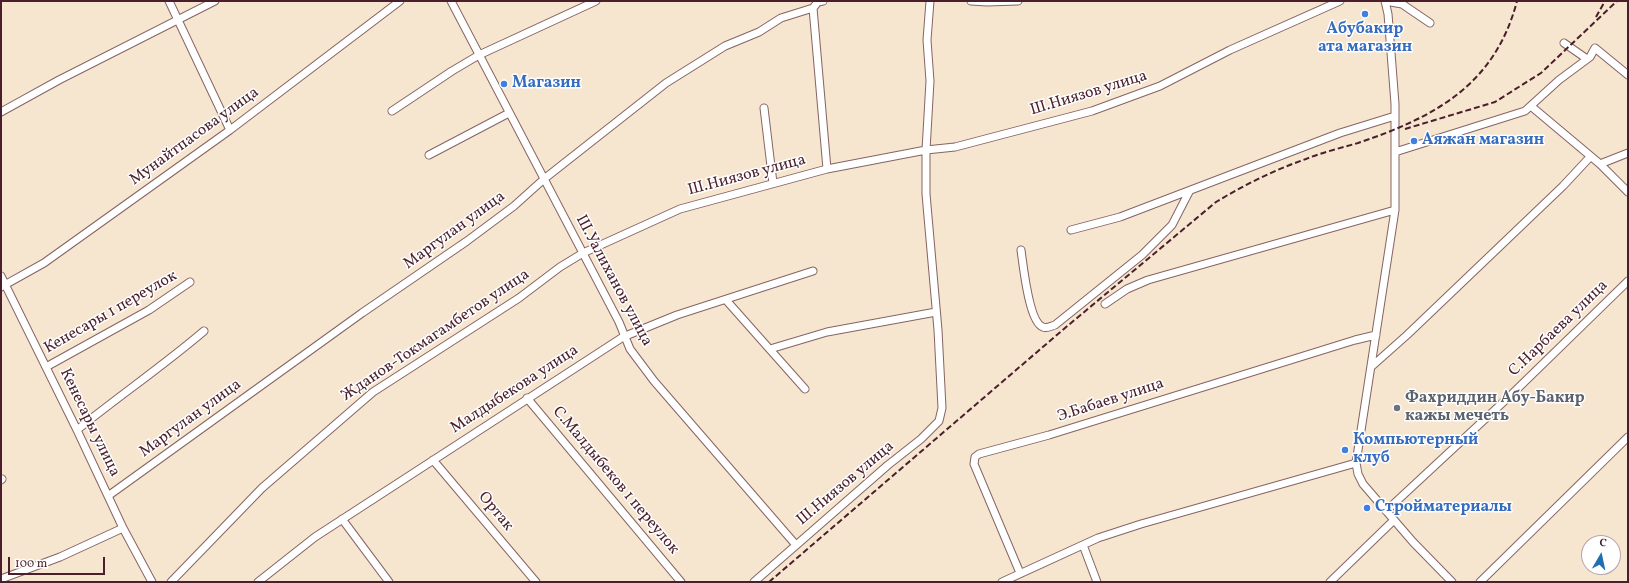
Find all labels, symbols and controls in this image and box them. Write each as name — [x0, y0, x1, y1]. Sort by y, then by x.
marker: Абубакир ата магазин — [1360, 9, 1370, 19]
place label: Абубакир ата магазин — [1318, 20, 1412, 58]
street label: Ш.Ниязов улица — [1028, 67, 1150, 121]
place label: Магазин — [512, 74, 581, 94]
marker: Магазин — [499, 79, 509, 89]
street label: Мунайтпасова улица — [127, 84, 263, 190]
place label: Аяжан магазин — [1422, 131, 1544, 151]
marker: Аяжан магазин — [1409, 136, 1419, 146]
street label: Ш.Ниязов улица — [686, 151, 808, 201]
street label: Маргулан улица — [400, 188, 510, 274]
street label: Ш.Уалиханов улица — [570, 212, 656, 350]
street label: Жданов-Токмагамбетов улица — [338, 266, 534, 406]
street label: Кенесары 1 переулок — [41, 267, 181, 359]
street label: С.Нарбаева улица — [1505, 277, 1613, 381]
street label: Малдыбекова улица — [447, 341, 583, 439]
street label: Кенесары улица — [55, 366, 123, 480]
street label: Э.Бабаев улица — [1055, 375, 1167, 427]
street label: Маргулан улица — [136, 376, 246, 462]
place label: Фахриддин Абу-Бакир кажы мечеть — [1405, 389, 1585, 427]
street label: С.Малдыбеков 1 переулок — [547, 403, 683, 559]
marker: Фахриддин Абу-Бакир кажы мечеть — [1392, 403, 1402, 413]
place label: Компьютерный клуб — [1353, 431, 1478, 469]
street label: Ш.Ниязов улица — [793, 438, 899, 530]
marker: Компьютерный клуб — [1340, 445, 1350, 455]
street label: Ортак — [473, 488, 517, 536]
place label: Стройматериалы — [1375, 498, 1512, 518]
marker: Стройматериалы — [1362, 503, 1372, 513]
north arrow — [1581, 535, 1621, 575]
text: С — [1598, 536, 1607, 552]
scale bar — [10, 549, 107, 575]
text: 100 m — [15, 556, 47, 572]

